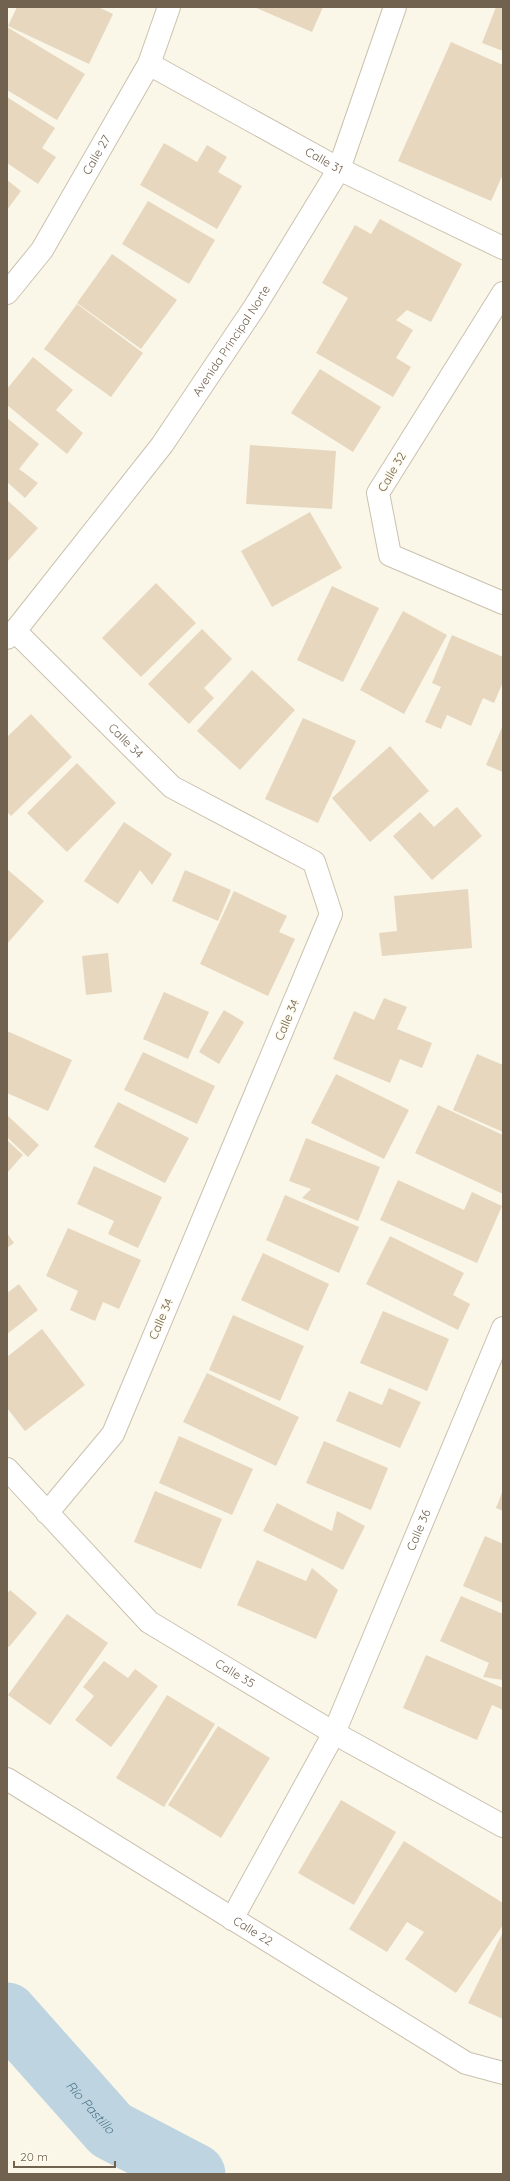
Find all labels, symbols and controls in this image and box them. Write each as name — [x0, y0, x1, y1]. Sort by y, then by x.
street label: Calle 27 — [79, 132, 113, 177]
street label: Calle 31 — [303, 144, 346, 177]
street label: Avenida Principal Norte — [189, 282, 273, 399]
street label: Calle 32 — [374, 449, 409, 494]
street label: Calle 34 — [105, 720, 147, 761]
street label: Calle 34 — [271, 997, 302, 1043]
street label: Calle 34 — [145, 1296, 176, 1342]
street label: Calle 36 — [403, 1507, 434, 1553]
street label: Calle 35 — [213, 1656, 258, 1691]
street label: Calle 22 — [230, 1913, 276, 1949]
water label: Río Pastillo — [63, 2077, 119, 2138]
scale bar — [14, 2143, 115, 2169]
text: 20 m — [20, 2149, 48, 2164]

